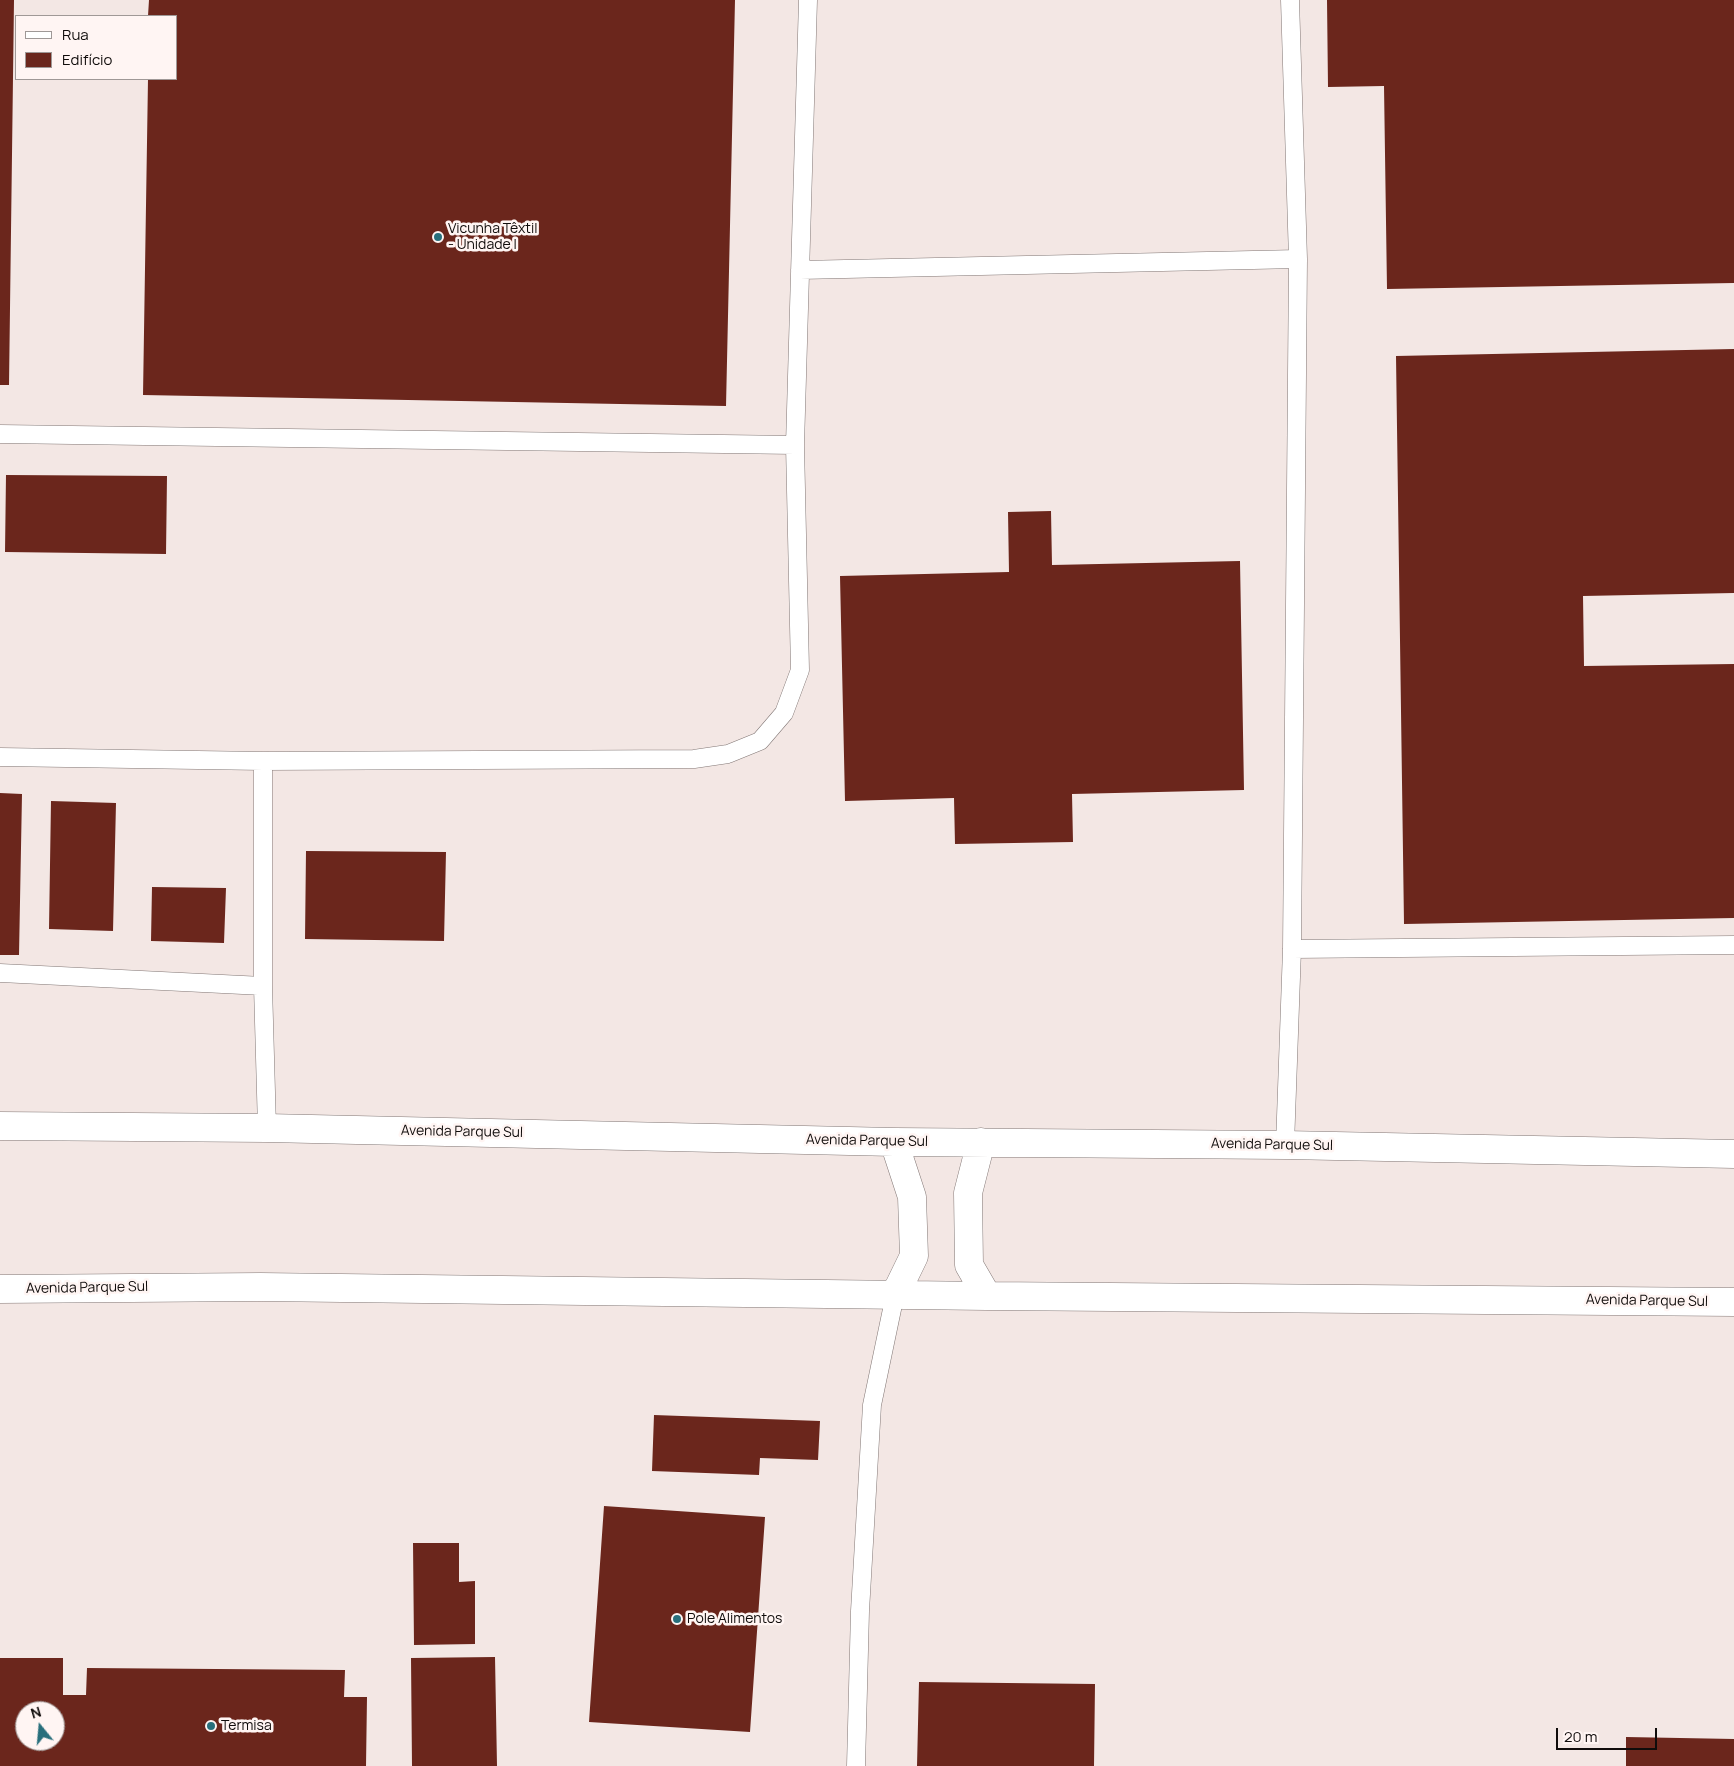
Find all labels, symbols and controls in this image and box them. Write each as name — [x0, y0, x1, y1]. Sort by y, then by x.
legend — [15, 15, 178, 80]
text: Rua — [62, 24, 89, 45]
text: Edifício — [62, 49, 112, 70]
place label: Vicunha Têxtil - Unidade I — [448, 221, 538, 253]
marker: Vicunha Têxtil - Unidade I — [432, 231, 444, 243]
street label: Avenida Parque Sul — [401, 1123, 523, 1141]
street label: Avenida Parque Sul — [806, 1132, 928, 1150]
street label: Avenida Parque Sul — [1211, 1136, 1333, 1154]
street label: Avenida Parque Sul — [26, 1279, 148, 1297]
street label: Avenida Parque Sul — [1586, 1292, 1708, 1310]
place label: Pole Alimentos — [687, 1611, 782, 1627]
marker: Pole Alimentos — [671, 1613, 683, 1625]
north arrow — [15, 1701, 65, 1751]
text: N — [28, 1702, 43, 1723]
place label: Termisa — [221, 1718, 272, 1734]
scale bar — [1559, 1718, 1660, 1750]
marker: Termisa — [205, 1720, 217, 1732]
text: 20 m — [1564, 1726, 1597, 1747]

